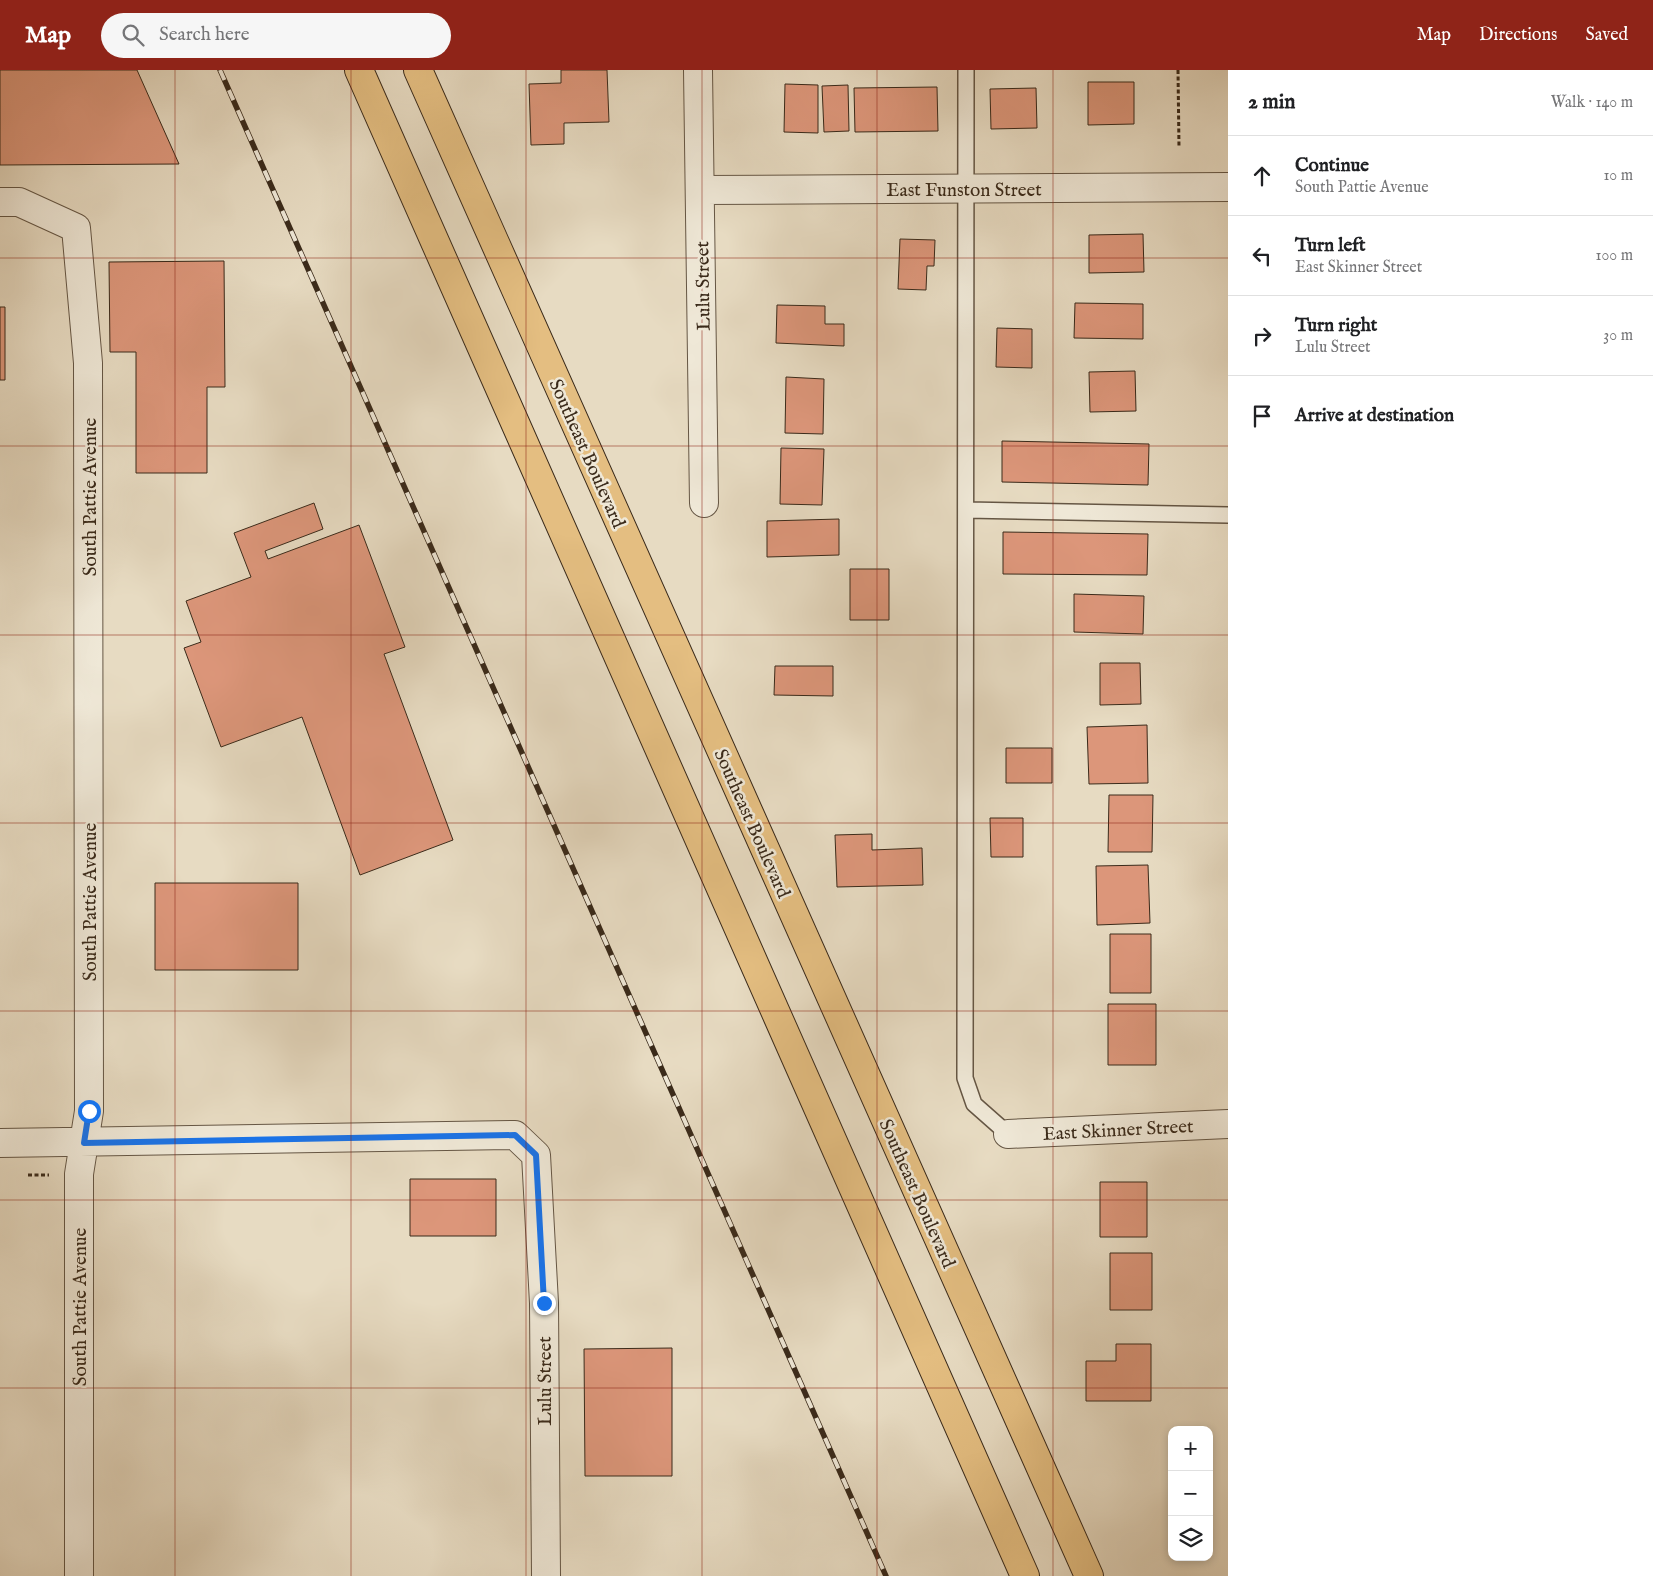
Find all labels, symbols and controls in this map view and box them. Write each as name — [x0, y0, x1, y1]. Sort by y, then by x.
search box — [101, 13, 451, 58]
text: Map — [25, 20, 71, 51]
icon: search — [119, 21, 147, 49]
text: Search here — [159, 23, 250, 47]
text: Map — [1417, 24, 1451, 47]
text: Directions — [1479, 24, 1557, 47]
text: Saved — [1585, 24, 1628, 47]
text: 2 min — [1248, 89, 1295, 116]
text: Walk · 140 m — [1551, 93, 1633, 113]
text: Continue — [1295, 154, 1369, 178]
icon: ahead — [1248, 162, 1276, 190]
text: 10 m — [1603, 166, 1633, 186]
text: South Pattie Avenue — [1295, 178, 1429, 198]
street label: East Funston Street — [886, 179, 1042, 203]
text: Turn left — [1295, 234, 1366, 258]
street label: Lulu Street — [691, 240, 717, 331]
icon: left — [1248, 242, 1276, 270]
text: 100 m — [1596, 246, 1633, 266]
text: East Skinner Street — [1295, 258, 1422, 278]
text: Turn right — [1295, 314, 1377, 338]
icon: right — [1248, 322, 1276, 350]
text: 30 m — [1603, 326, 1633, 346]
text: Lulu Street — [1295, 338, 1371, 358]
street label: Southeast Boulevard — [543, 376, 630, 533]
icon: arrive — [1248, 402, 1276, 430]
text: Arrive at destination — [1295, 404, 1454, 428]
street label: South Pattie Avenue — [79, 417, 103, 576]
street label: Southeast Boulevard — [708, 746, 795, 903]
street label: South Pattie Avenue — [79, 822, 103, 981]
route start — [78, 1100, 101, 1123]
street label: East Skinner Street — [1042, 1115, 1195, 1147]
street label: Southeast Boulevard — [873, 1116, 960, 1273]
street label: South Pattie Avenue — [69, 1227, 93, 1386]
route end — [533, 1292, 556, 1315]
street label: Lulu Street — [534, 1336, 558, 1426]
map controls — [1168, 1426, 1213, 1561]
button: + — [1168, 1426, 1213, 1471]
button: − — [1168, 1471, 1213, 1516]
button: layers — [1168, 1516, 1213, 1561]

